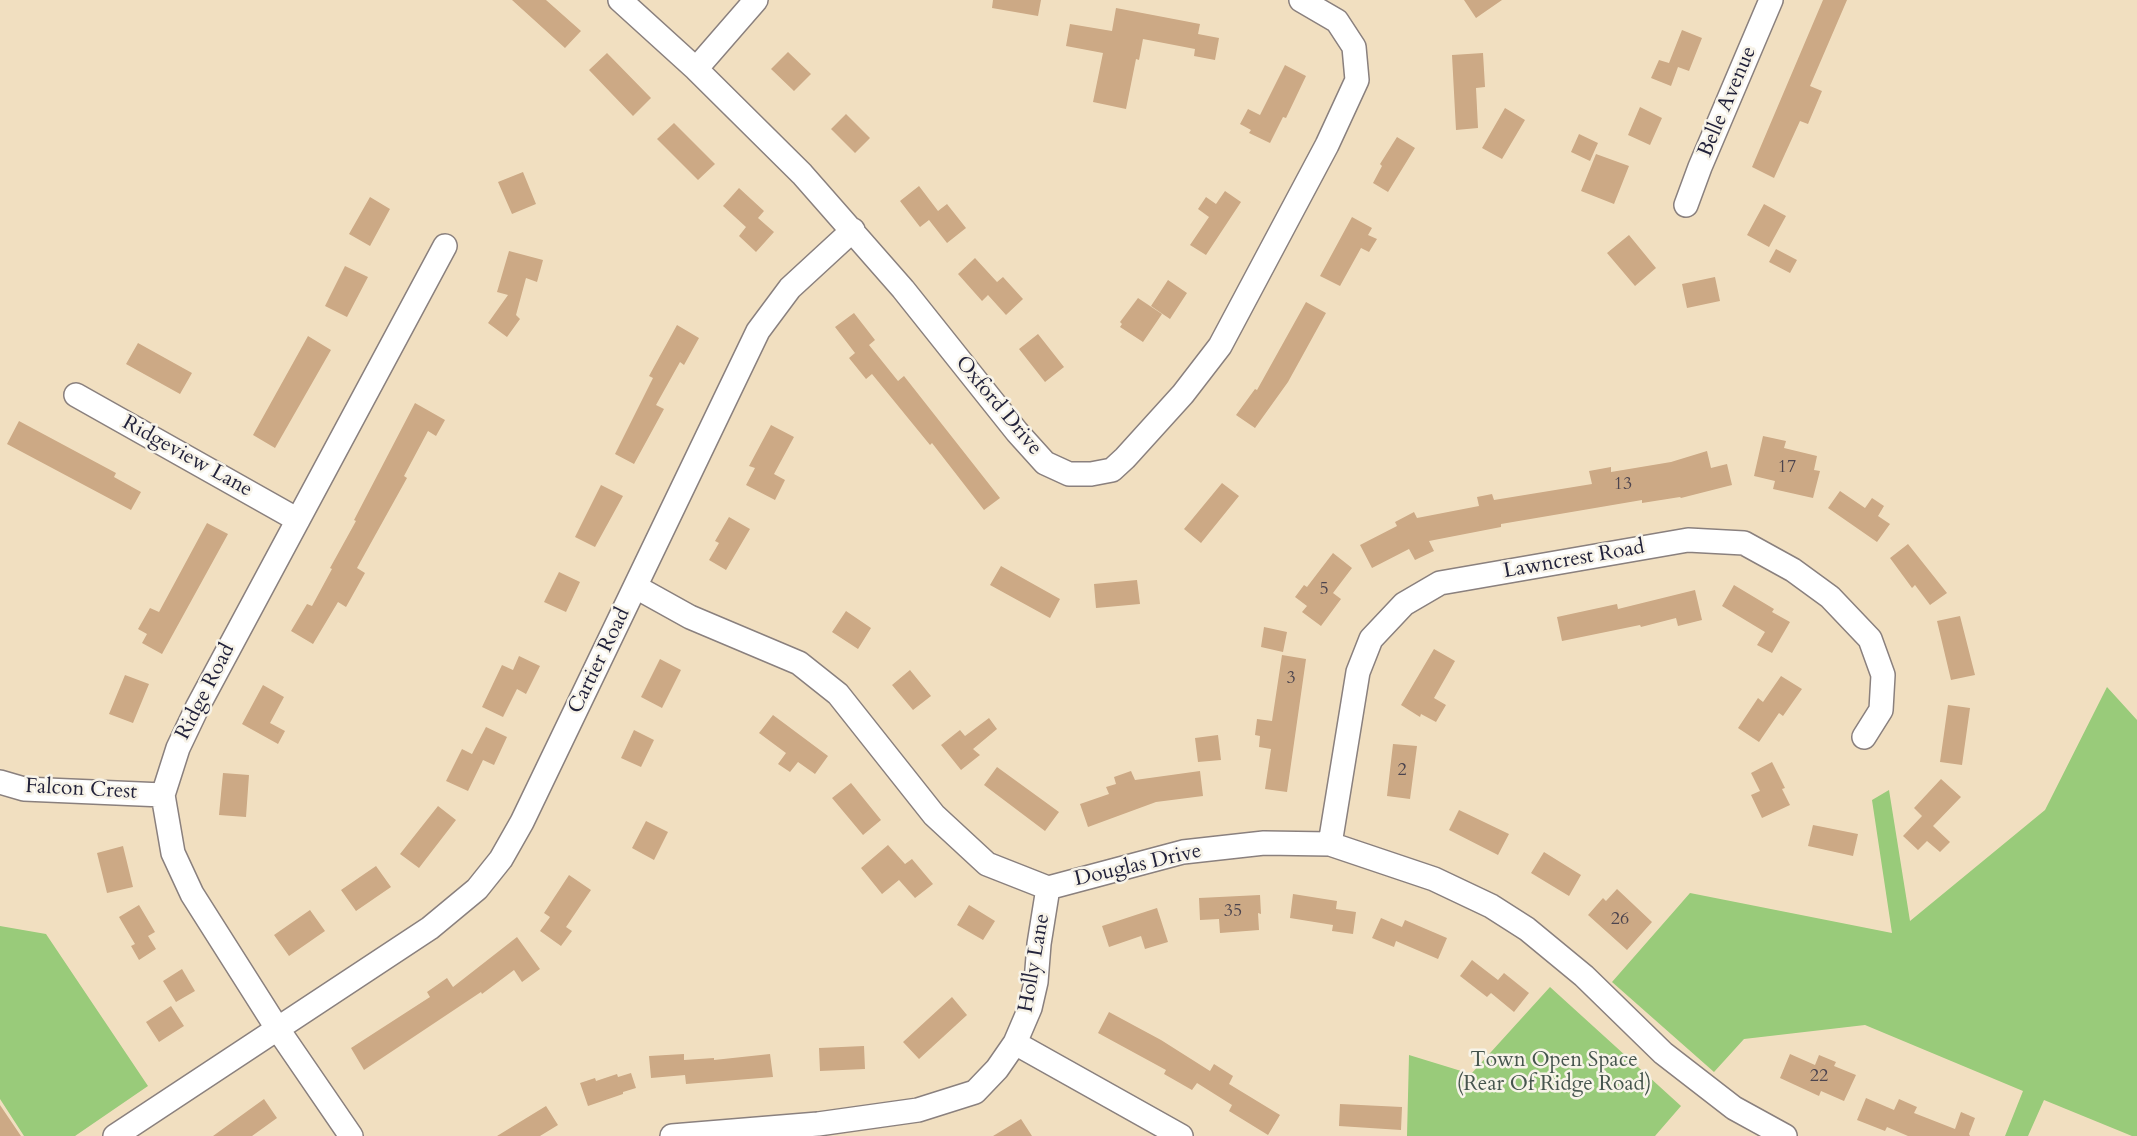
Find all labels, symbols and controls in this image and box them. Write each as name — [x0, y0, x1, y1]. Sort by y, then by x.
street label: Belle Avenue — [1693, 43, 1763, 161]
street label: Oxford Drive — [949, 351, 1047, 461]
street label: Ridgeview Lane — [118, 411, 256, 503]
house number: 17 — [1778, 457, 1796, 479]
house number: 13 — [1614, 474, 1632, 496]
street label: Lawncrest Road — [1502, 535, 1646, 585]
house number: 5 — [1319, 579, 1329, 601]
street label: Cartier Road — [564, 604, 636, 718]
street label: Ridge Road — [171, 640, 241, 744]
house number: 3 — [1286, 668, 1296, 690]
house number: 2 — [1397, 760, 1407, 782]
street label: Falcon Crest — [25, 774, 137, 806]
street label: Douglas Drive — [1072, 839, 1204, 893]
house number: 35 — [1224, 901, 1242, 923]
house number: 26 — [1611, 909, 1629, 931]
street label: Holly Lane — [1014, 912, 1056, 1014]
park label: Town Open Space (Rear Of Ridge Road) — [1457, 1048, 1651, 1098]
house number: 22 — [1810, 1066, 1828, 1088]

